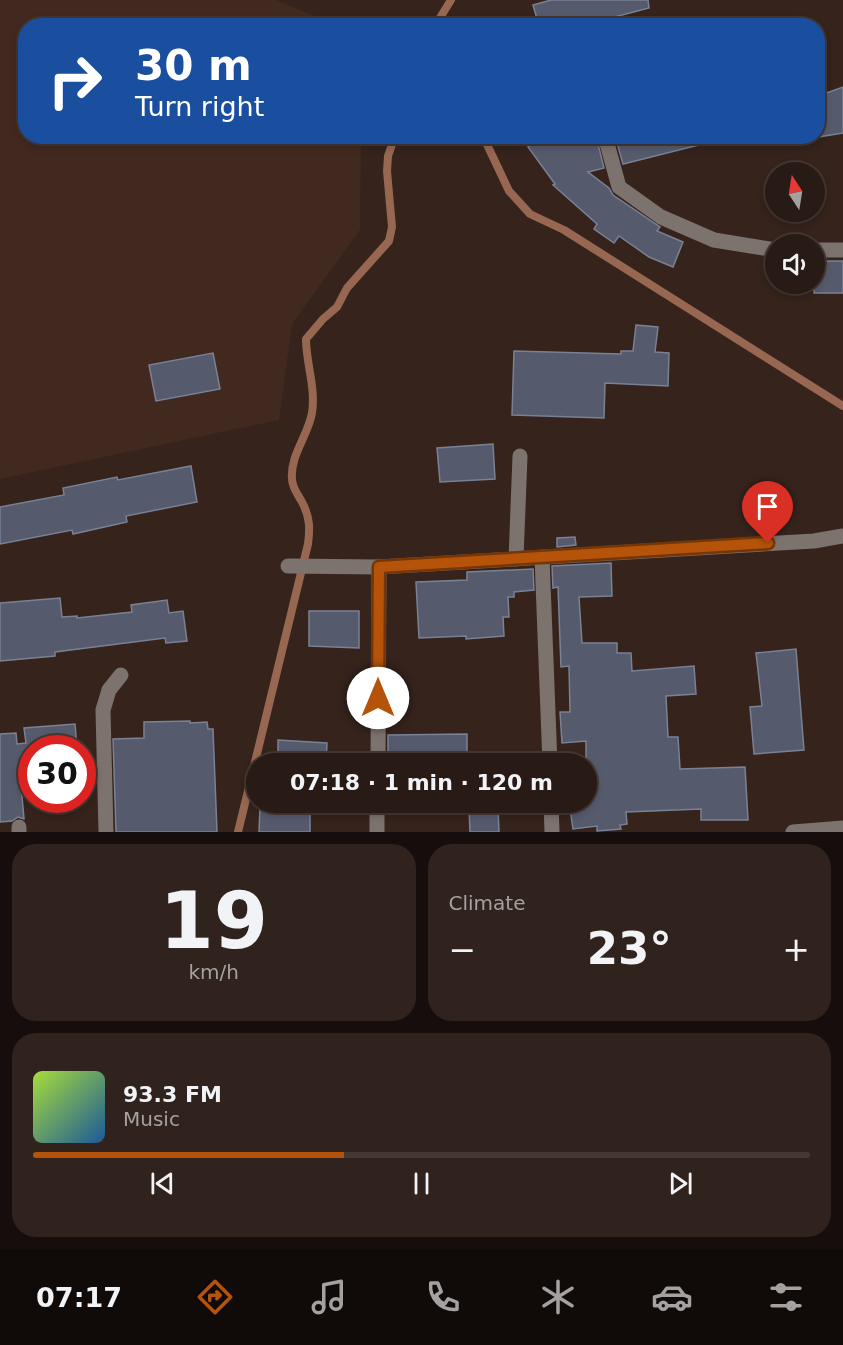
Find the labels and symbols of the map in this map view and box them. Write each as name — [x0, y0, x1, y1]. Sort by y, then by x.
north arrow — [765, 162, 825, 222]
pin — [742, 481, 793, 543]
position arrow — [346, 666, 410, 730]
speed limit sign: 30 — [18, 735, 96, 813]

